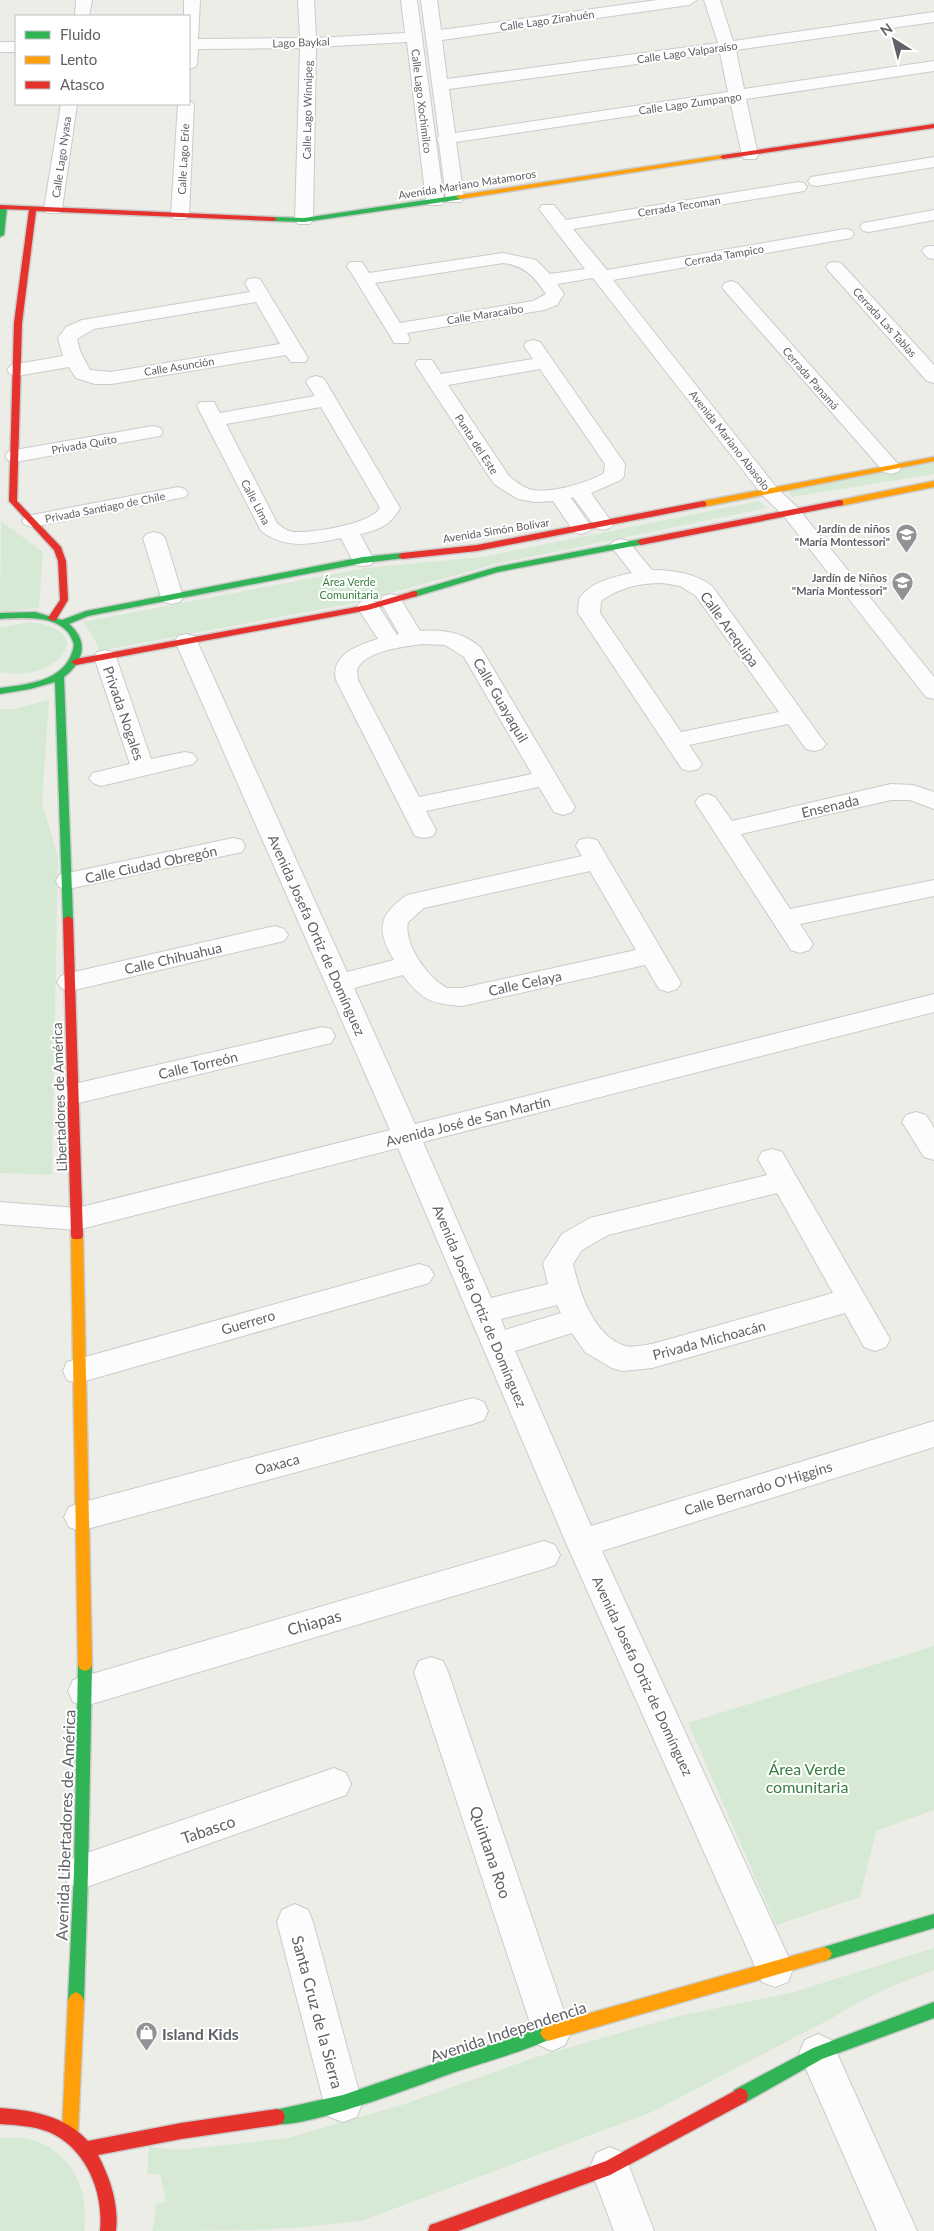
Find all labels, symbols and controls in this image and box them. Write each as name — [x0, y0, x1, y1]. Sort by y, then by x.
street label: Calle Lago Zirahuén — [499, 7, 595, 33]
legend — [15, 15, 190, 105]
north arrow — [869, 15, 919, 65]
text: N — [877, 19, 895, 39]
text: Fluido — [60, 25, 101, 43]
street label: Lago Baykal — [272, 35, 330, 49]
street label: Calle Lago Valparaíso — [636, 39, 738, 65]
street label: Calle Lago Xochimilco — [409, 48, 435, 154]
text: Lento — [60, 50, 97, 68]
street label: Calle Lago Winnipeg — [300, 60, 314, 160]
text: Atasco — [60, 75, 105, 93]
street label: Calle Lago Zumpango — [638, 89, 742, 117]
street label: Calle Lago Nyasa — [49, 116, 73, 198]
street label: Calle Lago Erie — [175, 123, 191, 195]
street label: Avenida Mariano Matamoros — [397, 167, 537, 201]
street label: Cerrada Tecoman — [637, 193, 721, 219]
street label: Cerrada Tampico — [683, 242, 765, 268]
street label: Cerrada Las Tablas — [850, 285, 920, 360]
street label: Calle Maracaibo — [446, 302, 524, 326]
street label: Cerrada Panamá — [780, 344, 842, 412]
street label: Calle Asunción — [143, 354, 215, 378]
street label: Avenida Mariano Abasolo — [687, 388, 773, 492]
street label: Punta del Este — [453, 411, 501, 477]
street label: Privada Quito — [50, 432, 118, 456]
street label: Calle Lima — [239, 477, 273, 527]
street label: Privada Santiago de Chile — [44, 489, 166, 525]
street label: Avenida Simón Bolívar — [442, 515, 550, 545]
place label: Jardín de niños "María Montessori" — [795, 522, 890, 548]
school or university icon: Jardín de niños "María Montessori" — [894, 522, 918, 553]
place label: Jardín de Niños "María Montessori" — [792, 571, 887, 597]
school or university icon: Jardín de Niños "María Montessori" — [891, 571, 915, 602]
park label: Área Verde Comunitaria — [320, 575, 378, 601]
street label: Calle Arequipa — [697, 588, 763, 670]
street label: Calle Guayaquil — [470, 655, 532, 745]
street label: Privada Nogales — [100, 664, 148, 762]
street label: Ensenada — [799, 791, 861, 821]
street label: Avenida Josefa Ortiz de Domínguez — [265, 832, 369, 1038]
street label: Calle Ciudad Obregón — [83, 842, 219, 886]
street label: Calle Chihuahua — [123, 939, 223, 977]
street label: Calle Celaya — [487, 967, 563, 999]
street label: Libertadores de América — [48, 1022, 70, 1172]
street label: Calle Torreón — [157, 1048, 239, 1082]
street label: Avenida José de San Martín — [384, 1092, 552, 1150]
street label: Avenida Josefa Ortiz de Domínguez — [430, 1202, 530, 1410]
street label: Guerrero — [219, 1306, 277, 1338]
street label: Privada Michoacán — [651, 1317, 767, 1363]
street label: Oaxaca — [253, 1450, 301, 1478]
street label: Calle Bernardo O'Higgins — [682, 1457, 834, 1519]
street label: Avenida Josefa Ortiz de Domínguez — [589, 1573, 697, 1779]
street label: Chiapas — [285, 1605, 343, 1639]
street label: Avenida Libertadores de América — [51, 1709, 79, 1941]
park label: Área Verde comunitaria — [766, 1759, 848, 1796]
street label: Quintana Roo — [466, 1803, 516, 1901]
street label: Tabasco — [178, 1811, 238, 1847]
street label: Santa Cruz de la Sierra — [288, 1933, 348, 2091]
street label: Avenida Independencia — [427, 1997, 589, 2065]
shop icon: Island Kids — [134, 2021, 158, 2052]
place label: Island Kids — [162, 2024, 239, 2043]

